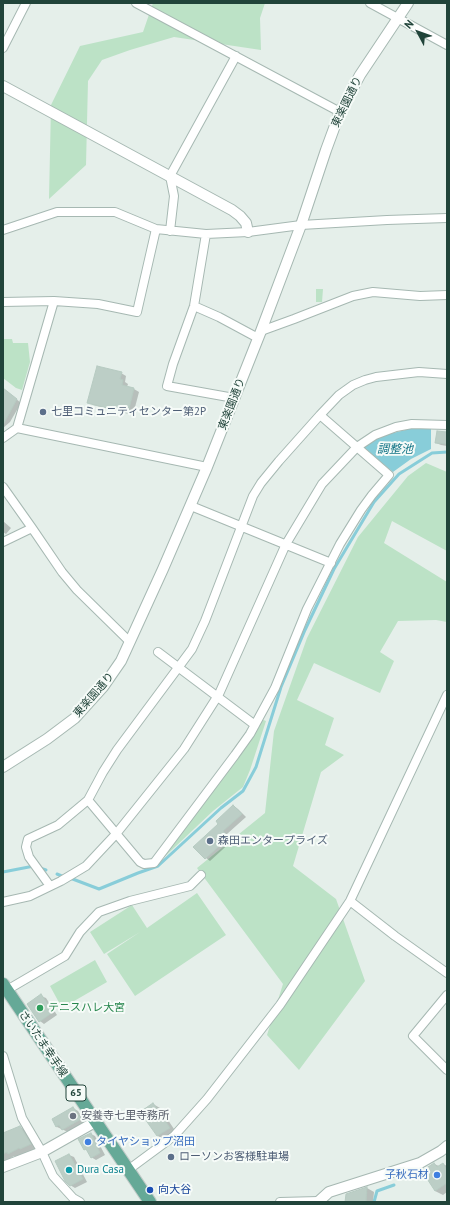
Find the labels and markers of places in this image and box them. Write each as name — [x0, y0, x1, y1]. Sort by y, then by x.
place label: 七里コミュニティセンター第2P — [51, 405, 206, 419]
marker: 七里コミュニティセンター第2P — [38, 407, 48, 417]
place label: 森田エンタープライズ — [218, 834, 328, 848]
marker: 森田エンタープライズ — [205, 836, 215, 846]
place label: テニスハレ大宮 — [48, 1001, 125, 1015]
marker: テニスハレ大宮 — [35, 1003, 45, 1013]
place label: 安養寺七里寺務所 — [81, 1109, 169, 1123]
marker: 安養寺七里寺務所 — [68, 1111, 78, 1121]
place label: タイヤショップ沼田 — [96, 1135, 195, 1149]
marker: タイヤショップ沼田 — [83, 1137, 93, 1147]
place label: ローソンお客様駐車場 — [179, 1150, 289, 1164]
marker: ローソンお客様駐車場 — [166, 1152, 176, 1162]
place label: Dura Casa — [77, 1163, 124, 1177]
marker: Dura Casa — [64, 1165, 74, 1175]
place label: 子秋石材 — [385, 1168, 429, 1182]
marker: 子秋石材 — [432, 1170, 442, 1180]
place label: 向大谷 — [158, 1183, 191, 1197]
marker: 向大谷 — [145, 1185, 155, 1195]

